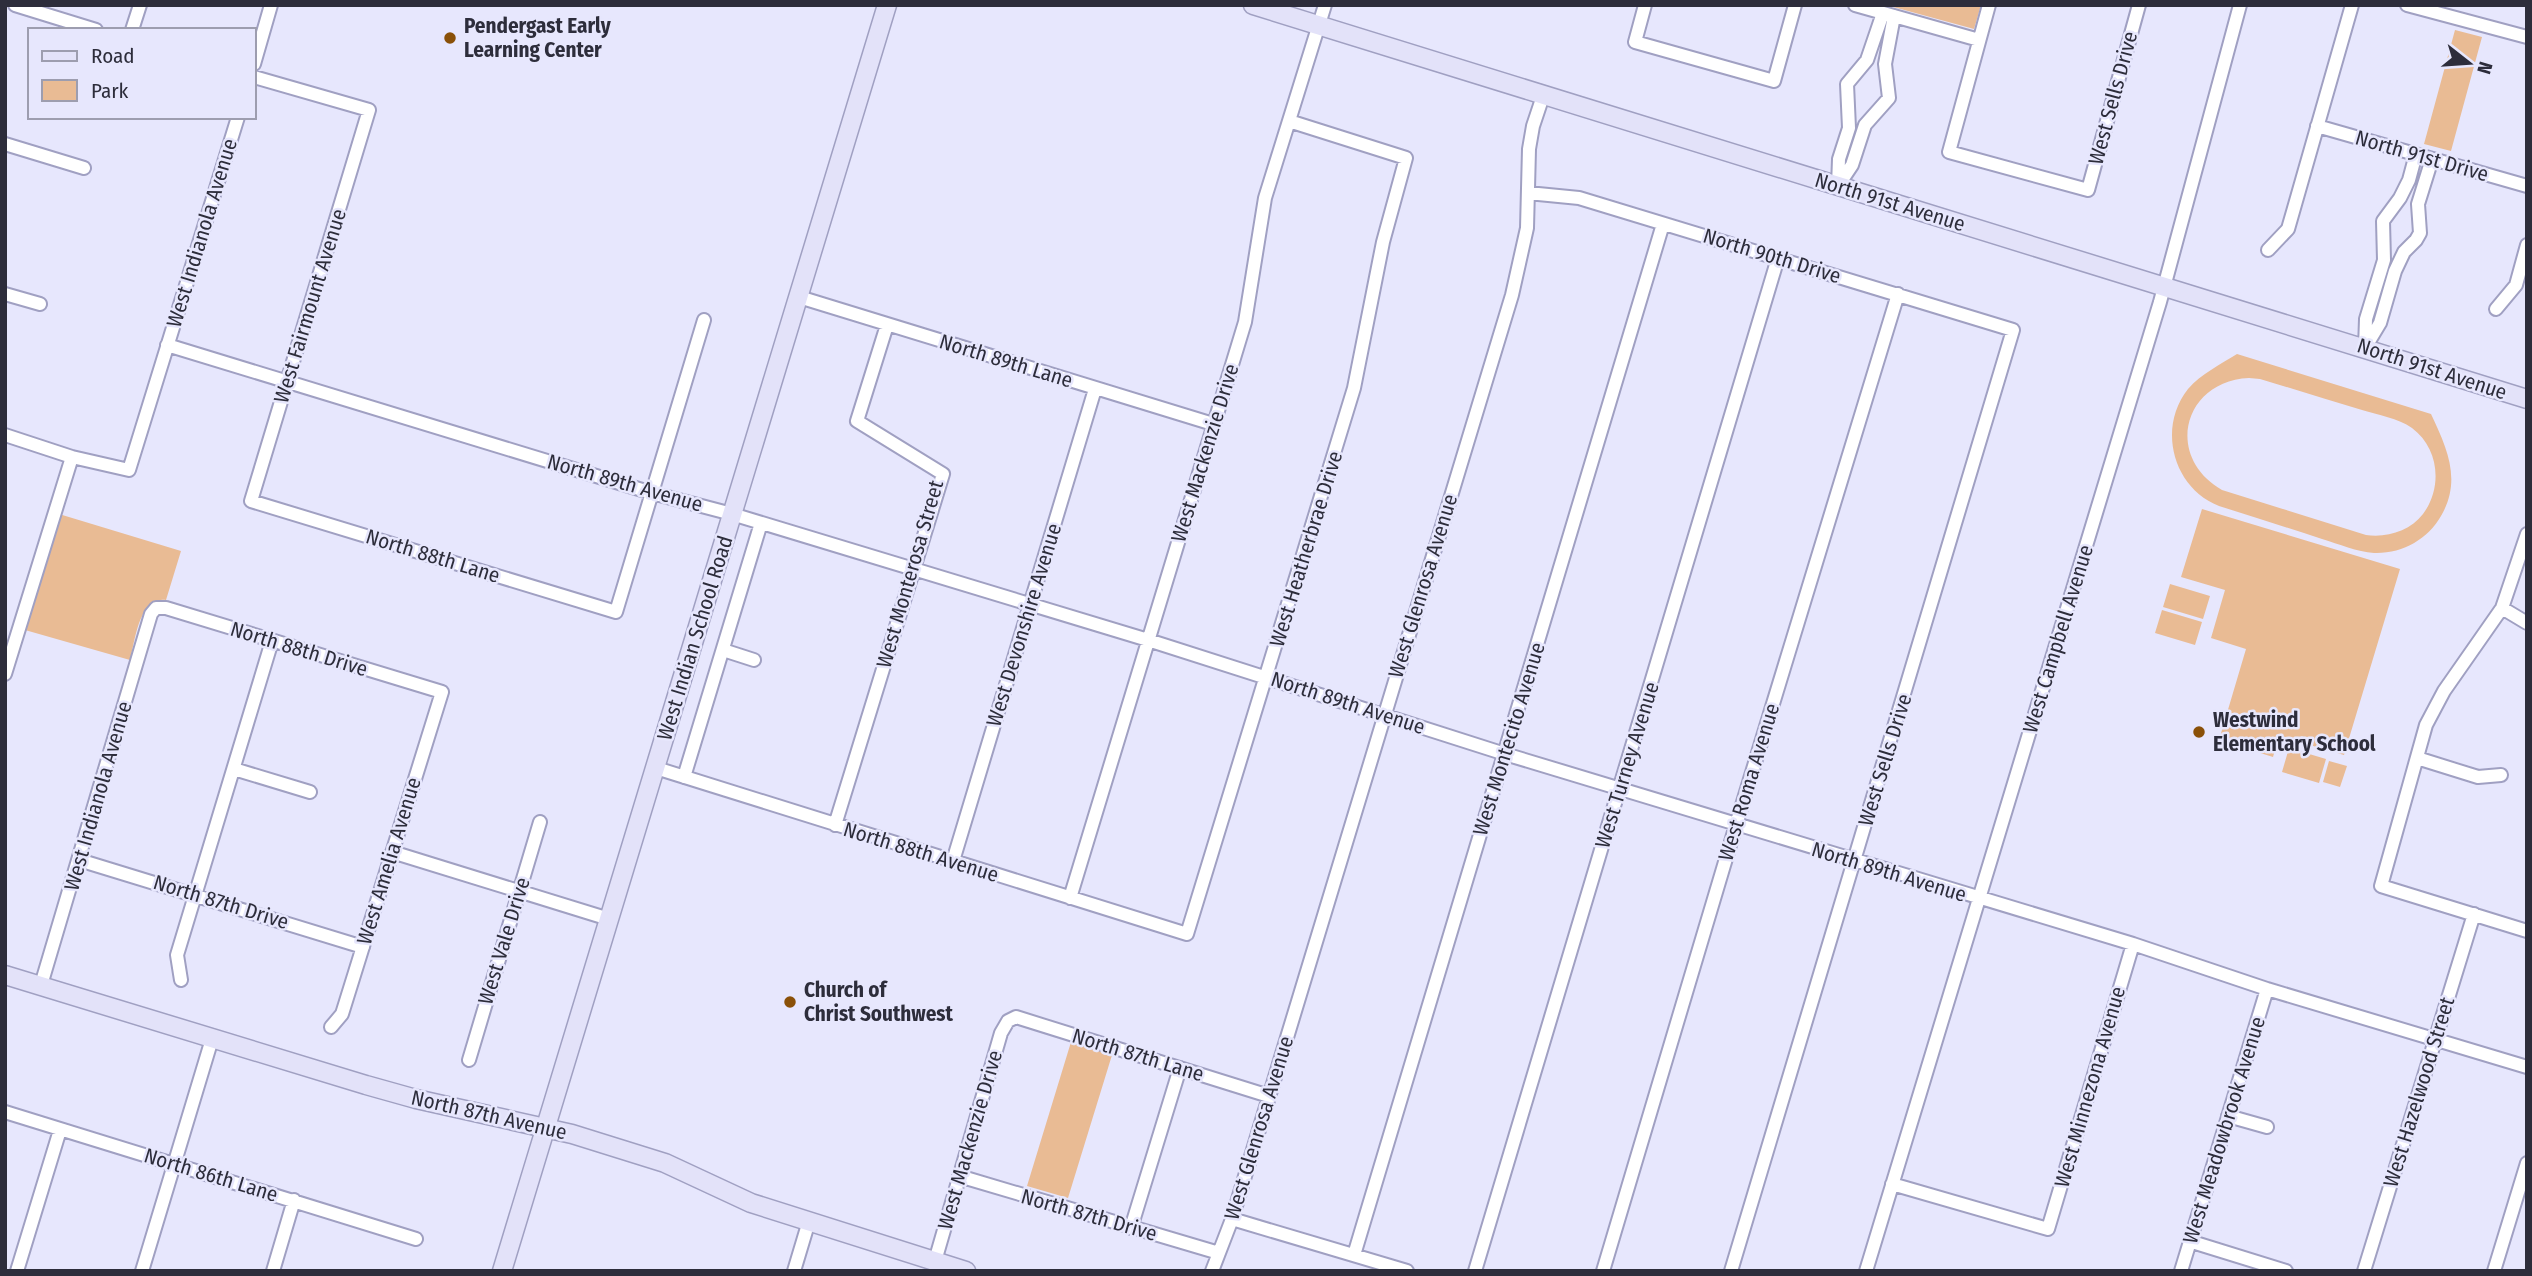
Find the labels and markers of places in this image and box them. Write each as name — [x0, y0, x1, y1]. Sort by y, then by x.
place label: Pendergast Early Learning Center — [464, 13, 612, 63]
marker: Pendergast Early Learning Center — [442, 30, 458, 46]
place label: Westwind Elementary School — [2213, 707, 2376, 757]
marker: Westwind Elementary School — [2191, 724, 2207, 740]
place label: Church of Christ Southwest — [804, 977, 954, 1027]
marker: Church of Christ Southwest — [782, 994, 798, 1010]

